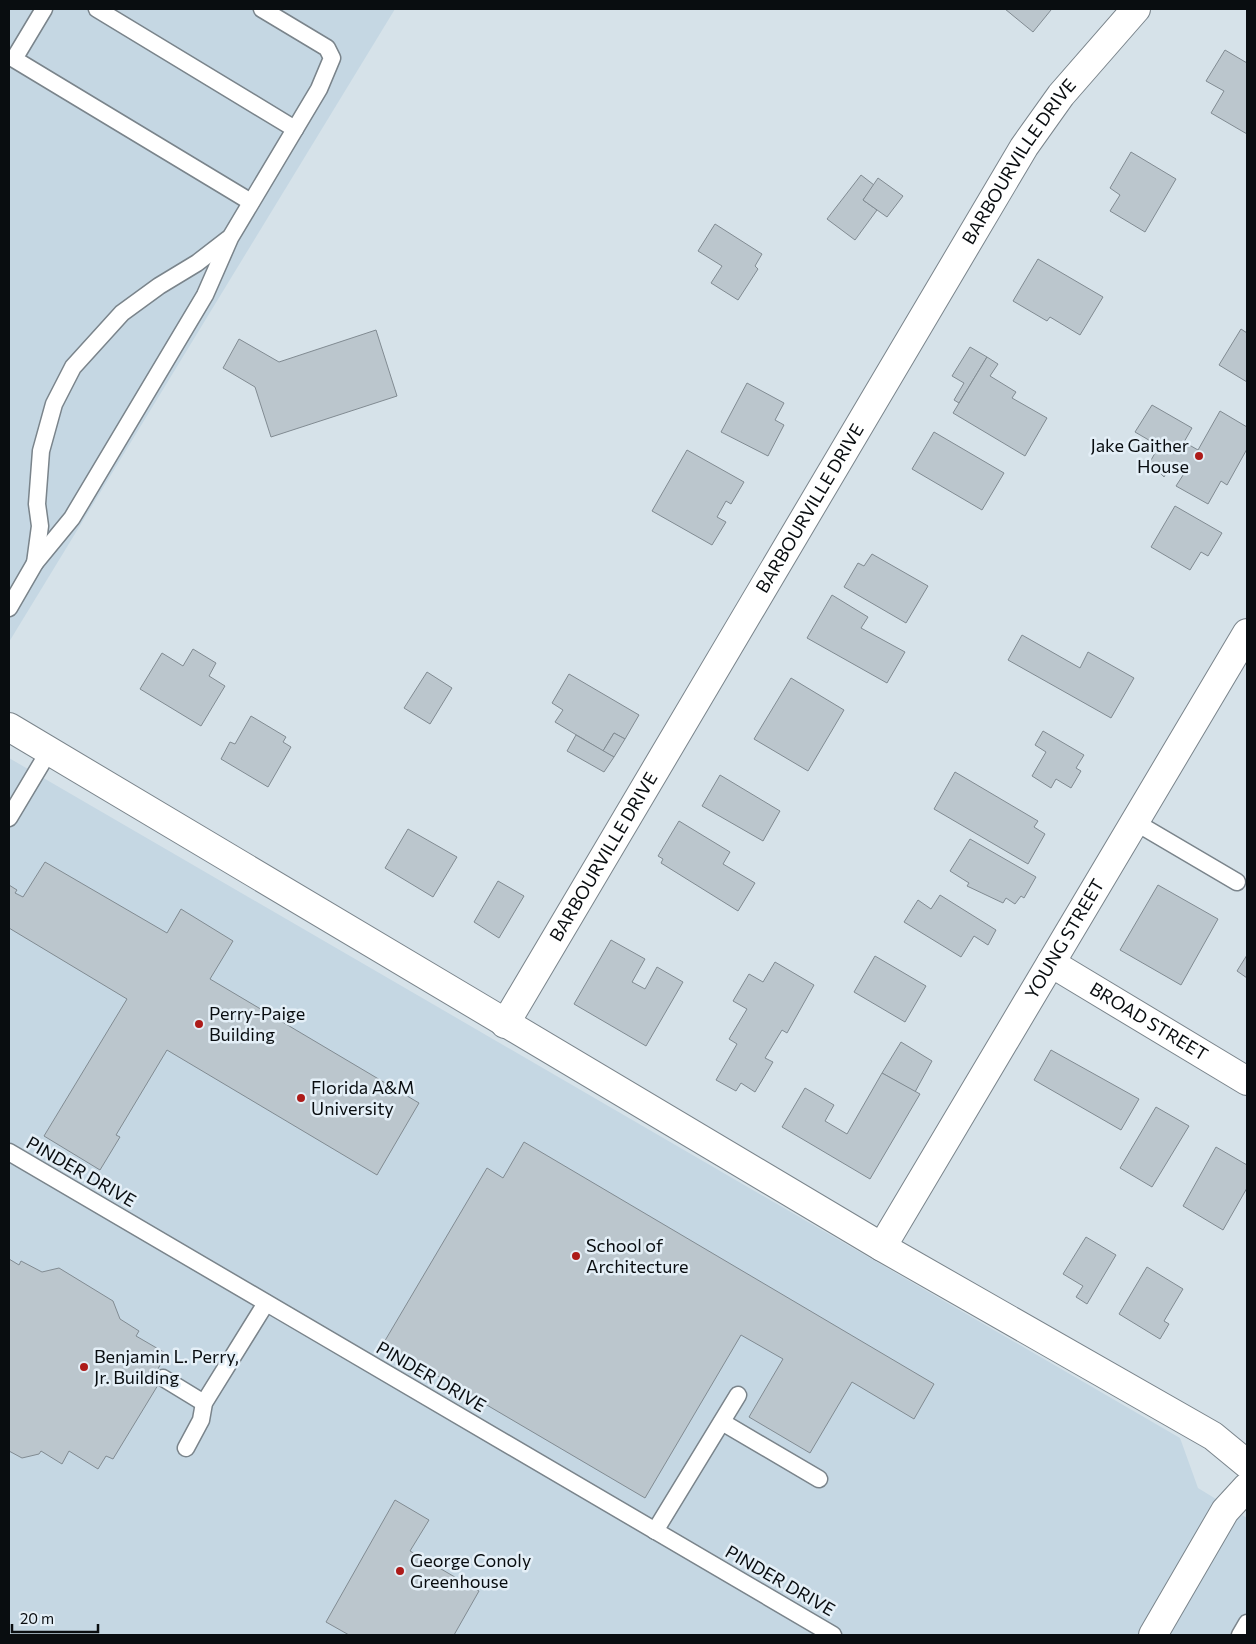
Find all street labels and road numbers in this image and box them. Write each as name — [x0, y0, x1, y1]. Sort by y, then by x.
street label: BARBOURVILLE DRIVE — [957, 74, 1080, 248]
street label: BARBOURVILLE DRIVE — [751, 419, 868, 597]
street label: BARBOURVILLE DRIVE — [544, 768, 662, 945]
street label: YOUNG STREET — [1020, 875, 1108, 1003]
street label: BROAD STREET — [1086, 977, 1212, 1065]
street label: PINDER DRIVE — [23, 1131, 140, 1211]
street label: PINDER DRIVE — [373, 1336, 490, 1416]
street label: PINDER DRIVE — [722, 1540, 839, 1620]

